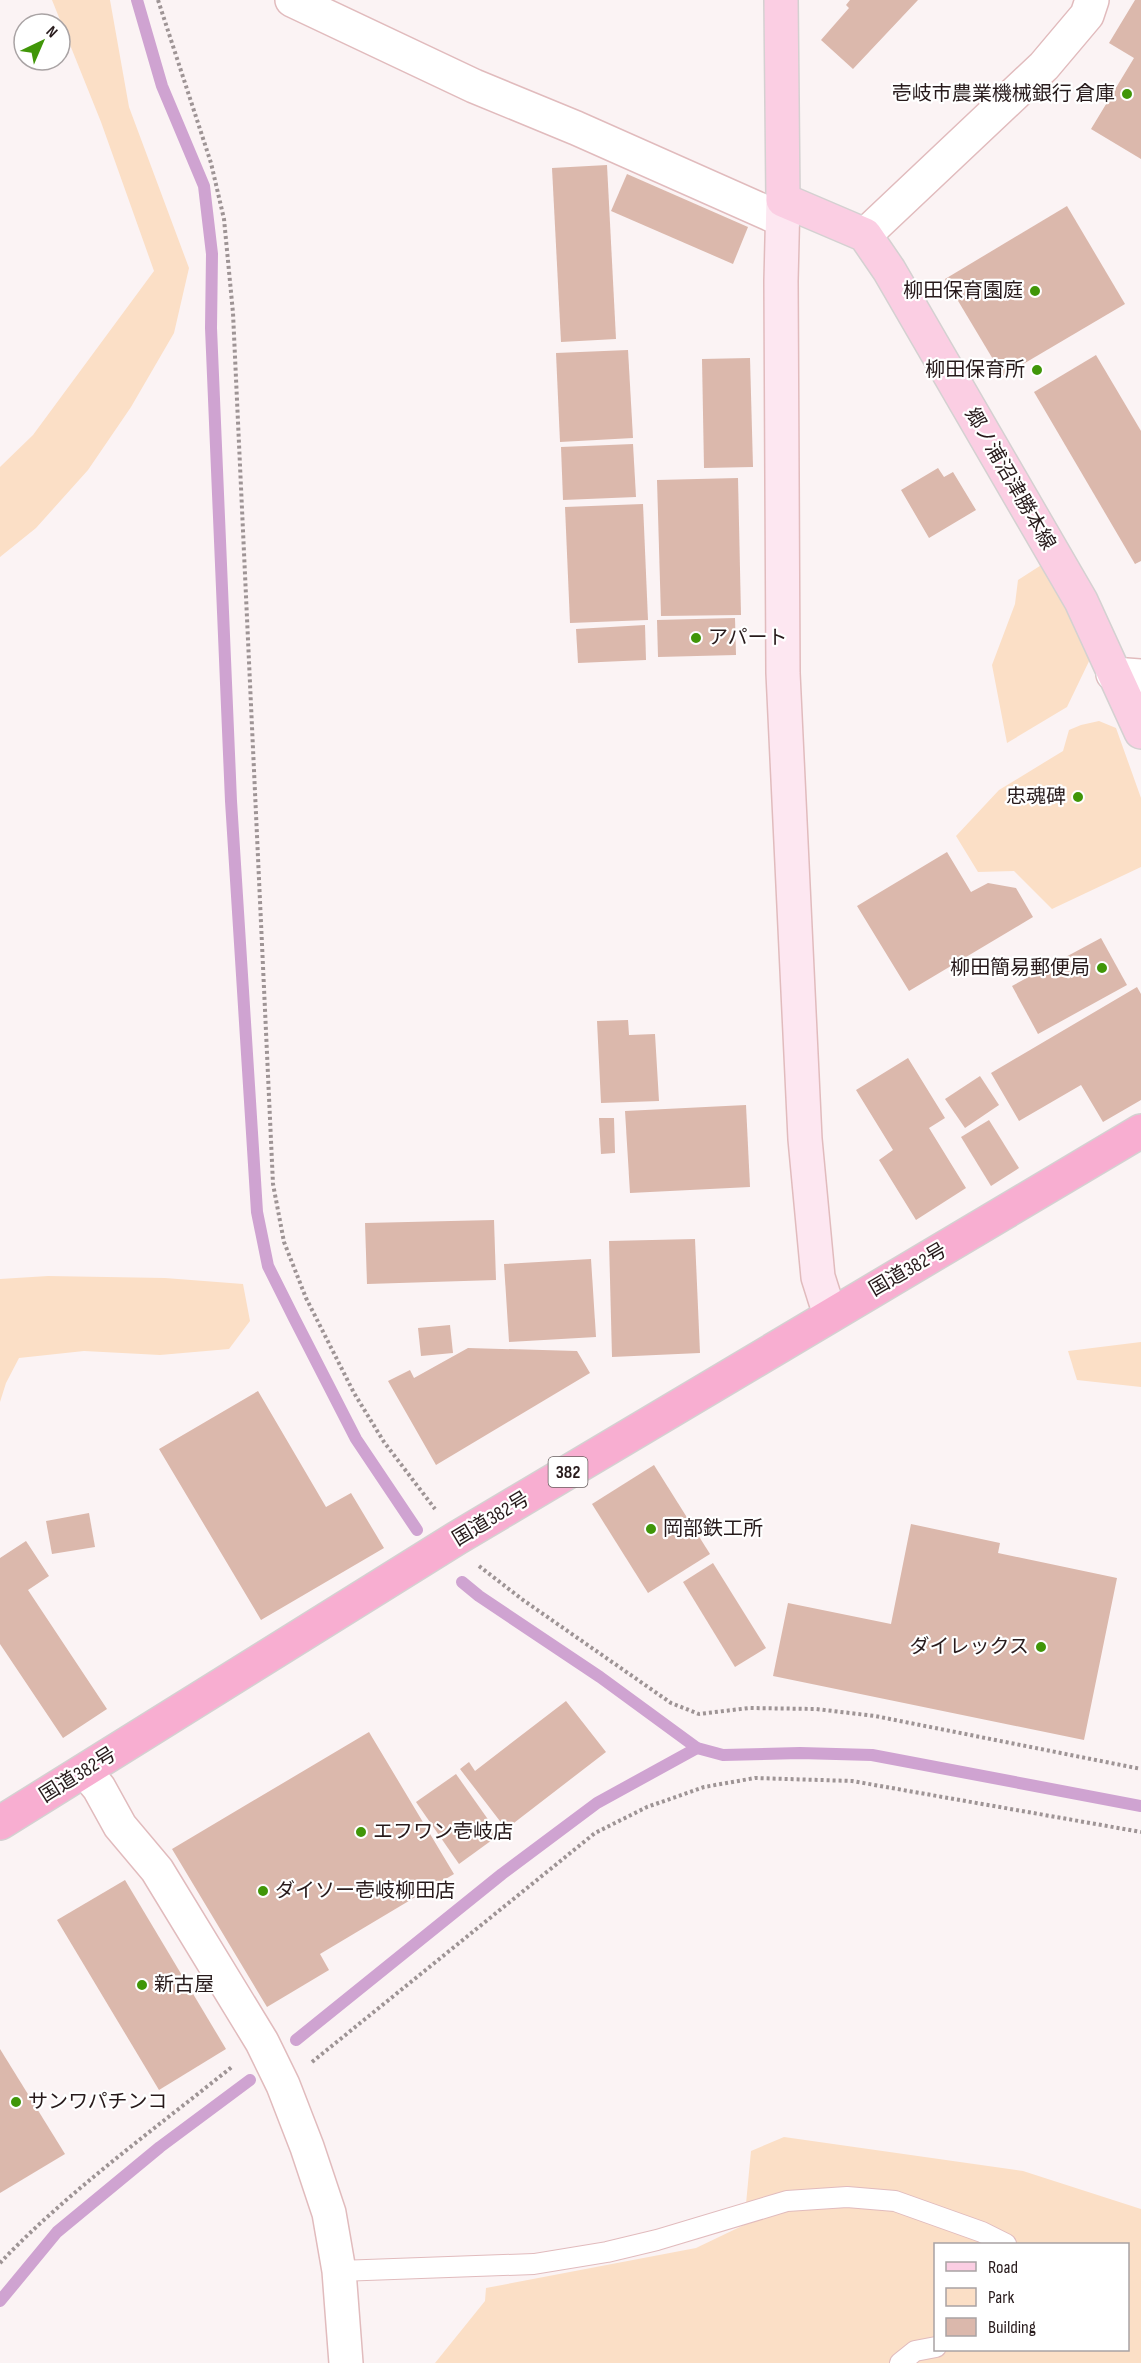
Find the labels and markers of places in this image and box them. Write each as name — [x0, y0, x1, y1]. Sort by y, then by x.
place label: 壱岐市農業機械銀行 倉庫 — [892, 82, 1115, 106]
marker: 壱岐市農業機械銀行 倉庫 — [1120, 87, 1134, 101]
place label: 柳田保育園庭 — [903, 279, 1023, 303]
marker: 柳田保育園庭 — [1028, 284, 1042, 298]
place label: 柳田保育所 — [925, 358, 1025, 382]
marker: 柳田保育所 — [1030, 363, 1044, 377]
place label: アパート — [708, 626, 788, 650]
marker: アパート — [689, 631, 703, 645]
place label: 忠魂碑 — [1006, 785, 1066, 809]
marker: 忠魂碑 — [1071, 790, 1085, 804]
place label: 柳田簡易郵便局 — [950, 956, 1090, 980]
marker: 柳田簡易郵便局 — [1095, 961, 1109, 975]
place label: 岡部鉄工所 — [663, 1517, 763, 1541]
marker: 岡部鉄工所 — [644, 1522, 658, 1536]
place label: ダイレックス — [910, 1635, 1029, 1659]
marker: ダイレックス — [1034, 1640, 1048, 1654]
place label: エフワン壱岐店 — [373, 1820, 513, 1844]
marker: エフワン壱岐店 — [354, 1825, 368, 1839]
place label: ダイソー壱岐柳田店 — [275, 1879, 455, 1903]
marker: ダイソー壱岐柳田店 — [256, 1884, 270, 1898]
place label: 新古屋 — [154, 1973, 214, 1997]
marker: 新古屋 — [135, 1978, 149, 1992]
place label: サンワパチンコ — [28, 2090, 168, 2114]
marker: サンワパチンコ — [9, 2095, 23, 2109]

